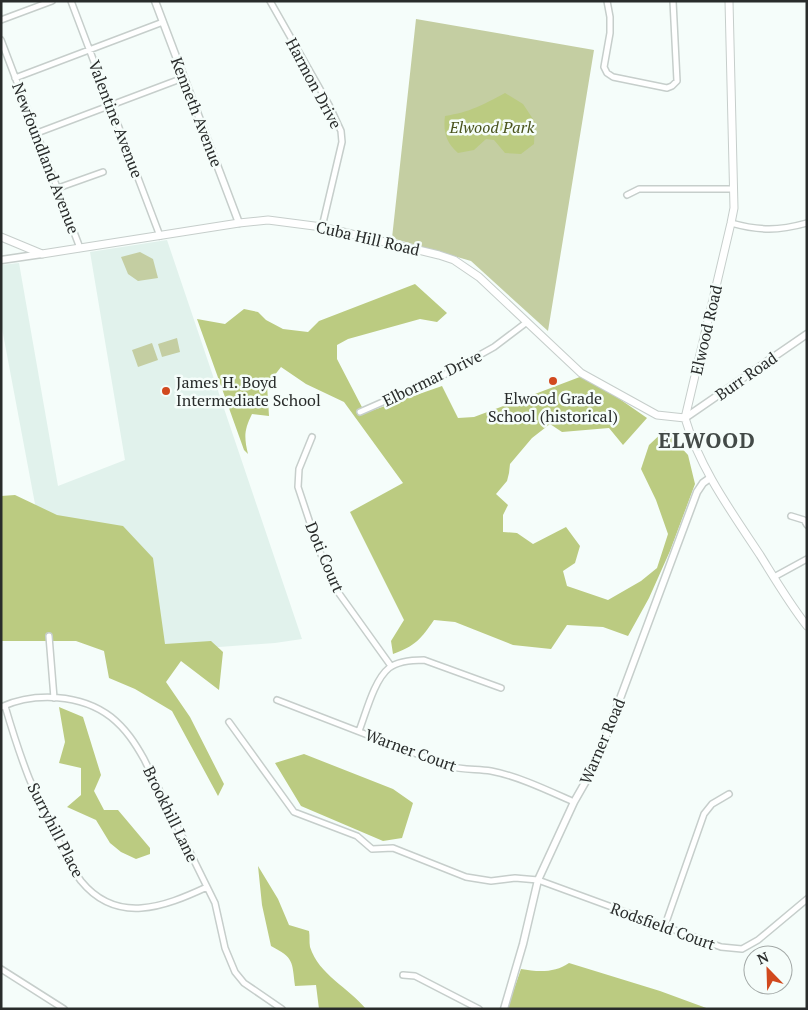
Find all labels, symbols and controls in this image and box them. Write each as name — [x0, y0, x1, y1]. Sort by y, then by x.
street label: Harmon Drive — [281, 34, 347, 132]
street label: Kenneth Avenue — [166, 54, 228, 170]
street label: Valentine Avenue — [83, 57, 149, 181]
street label: Newfoundland Avenue — [7, 79, 85, 237]
park label: Elwood Park — [449, 116, 535, 138]
street label: Cuba Hill Road — [314, 215, 422, 261]
street label: Elwood Road — [685, 283, 727, 377]
street label: Elbormar Drive — [379, 344, 485, 412]
street label: Burr Road — [711, 347, 781, 405]
place label: James H. Boyd Intermediate School — [176, 371, 321, 411]
marker: Elwood Grade School (historical) — [547, 375, 559, 387]
marker: James H. Boyd Intermediate School — [160, 385, 172, 397]
place label: Elwood Grade School (historical) — [488, 387, 618, 427]
district label: ELWOOD — [658, 426, 756, 454]
street label: Doti Court — [300, 518, 350, 596]
street label: Warner Road — [574, 695, 630, 787]
street label: Warner Court — [362, 723, 460, 777]
street label: Brookhill Lane — [138, 762, 204, 866]
street label: Surryhill Place — [23, 779, 89, 881]
street label: Rodsfield Court — [608, 897, 718, 955]
north arrow — [743, 945, 793, 995]
text: N — [754, 947, 772, 968]

